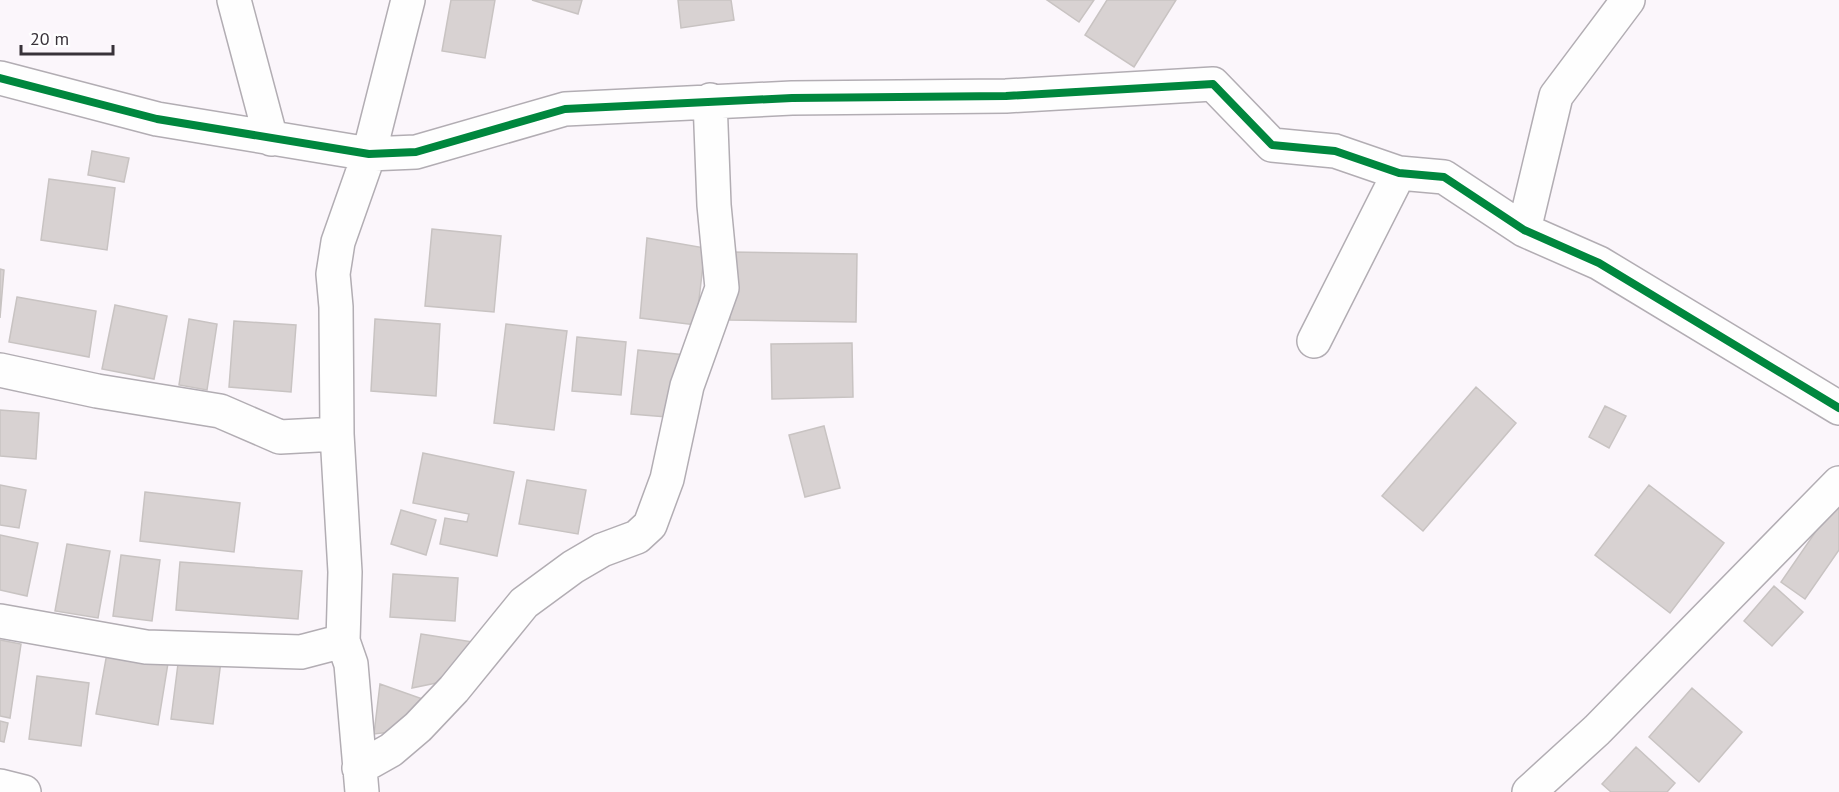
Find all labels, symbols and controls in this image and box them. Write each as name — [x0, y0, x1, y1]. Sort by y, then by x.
scale bar — [21, 18, 112, 56]
text: 20 m — [30, 27, 69, 50]

